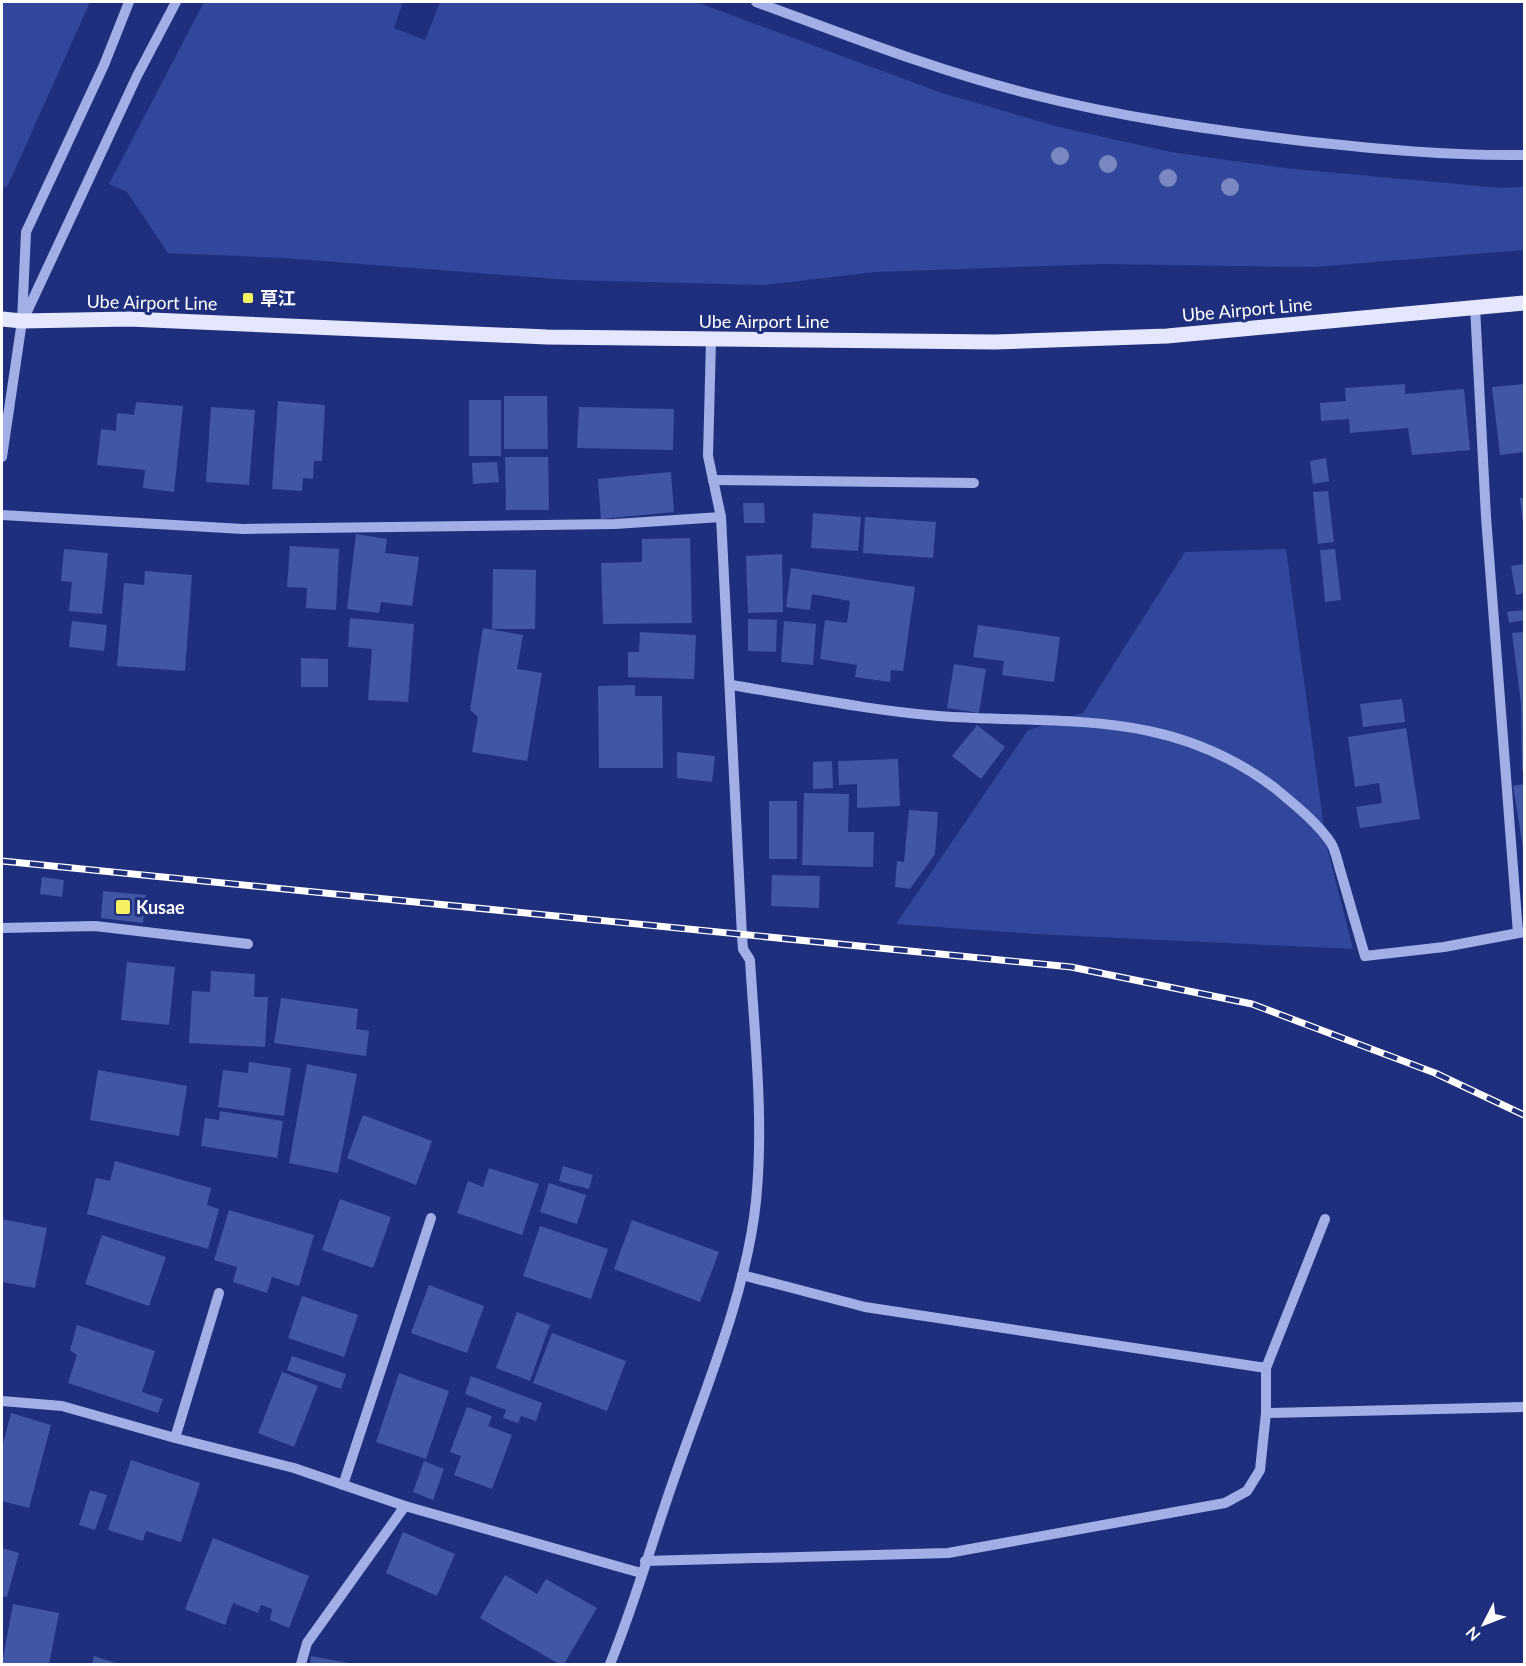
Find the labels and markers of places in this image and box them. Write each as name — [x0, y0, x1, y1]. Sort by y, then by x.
place label: 草江 — [260, 287, 296, 309]
marker: 草江 — [241, 291, 255, 305]
place label: Kusae — [136, 896, 185, 918]
marker: Kusae — [114, 898, 132, 916]

